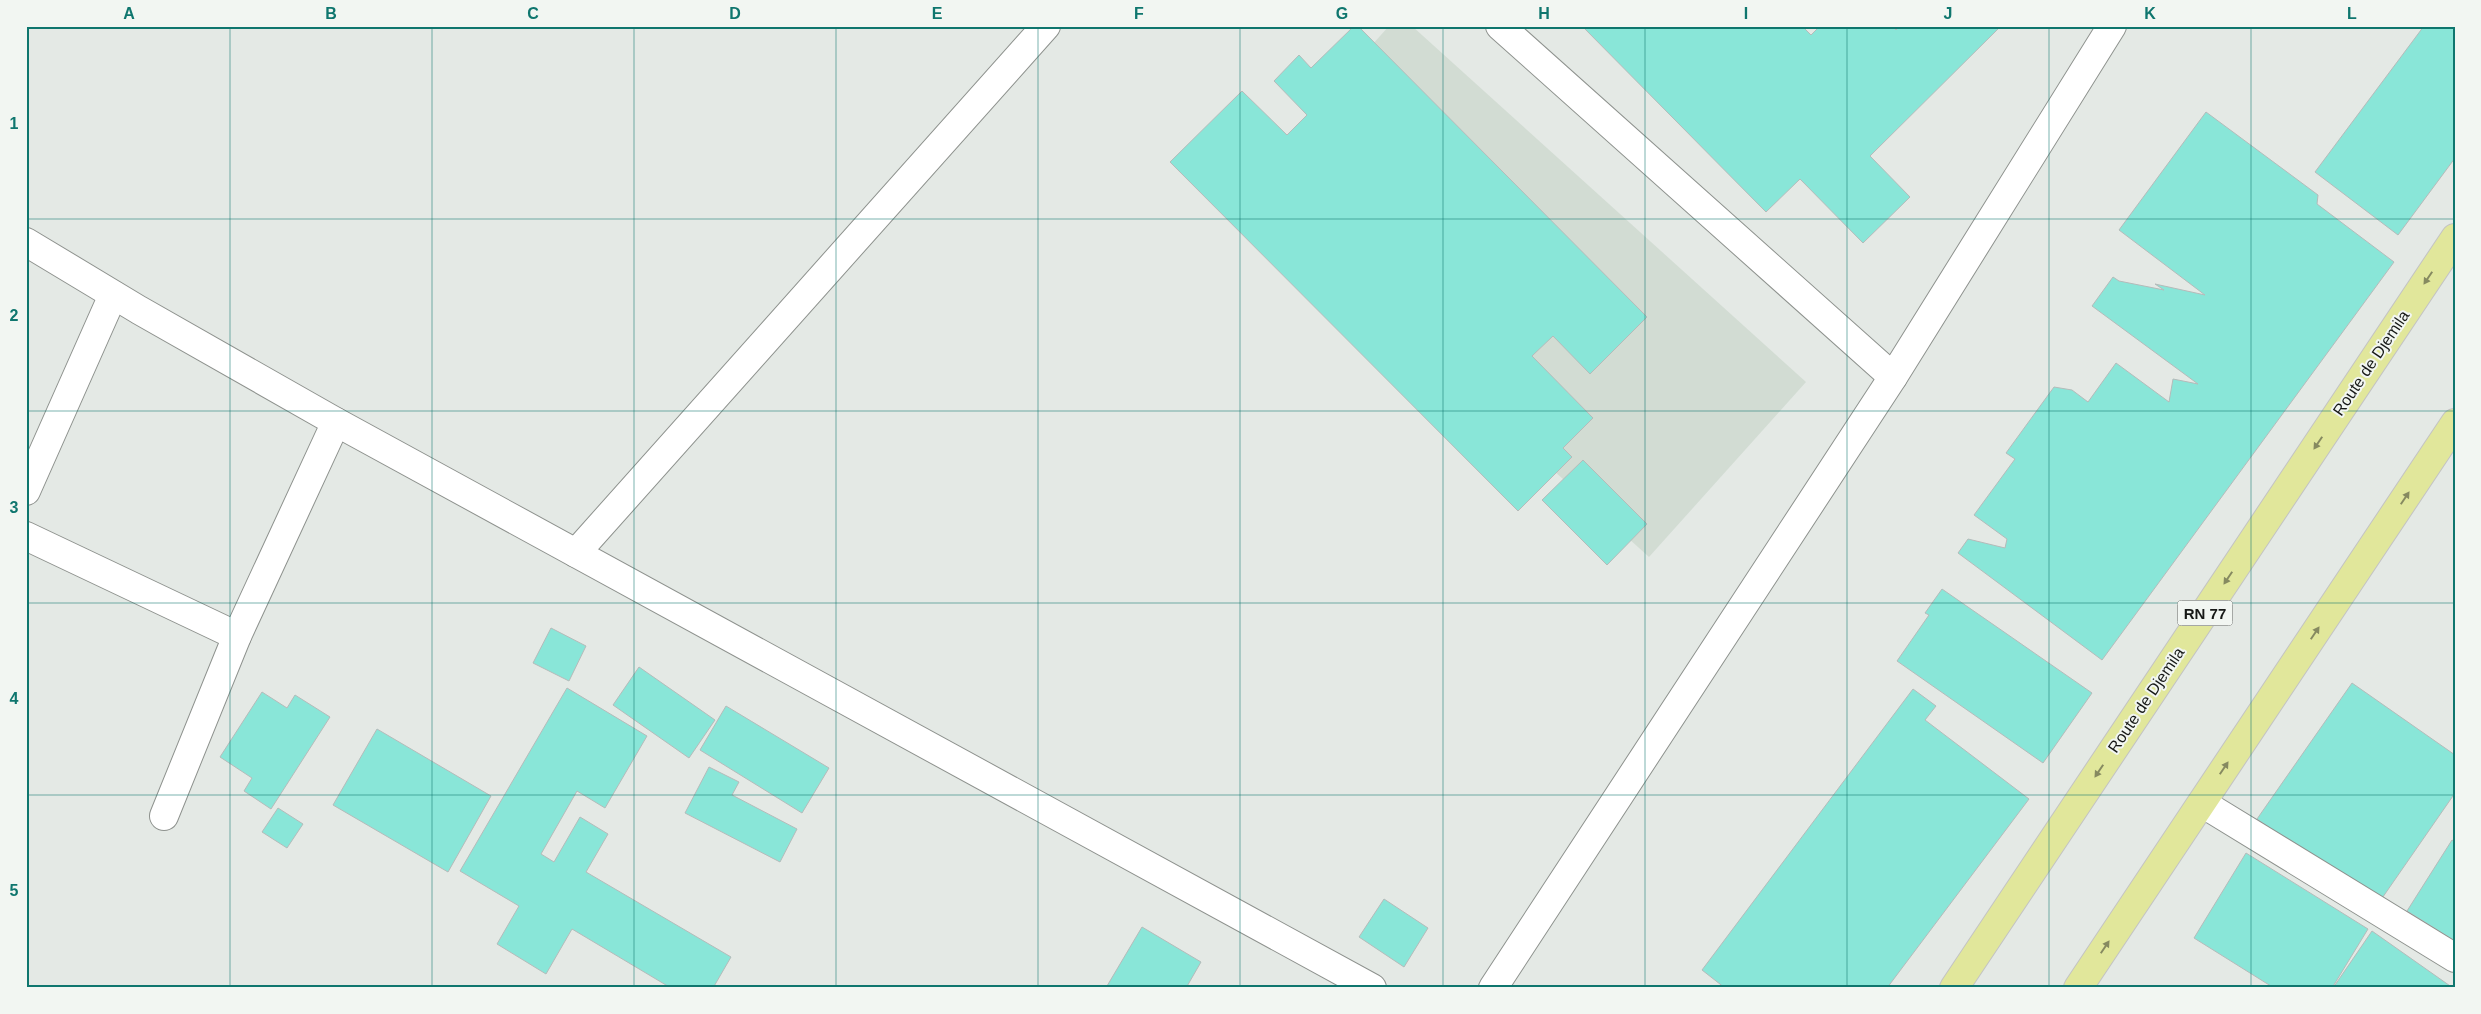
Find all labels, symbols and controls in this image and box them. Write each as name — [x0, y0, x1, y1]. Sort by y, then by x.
text: A — [123, 5, 135, 22]
text: B — [325, 5, 337, 22]
text: C — [527, 5, 539, 22]
text: D — [729, 5, 741, 22]
text: E — [932, 5, 943, 22]
text: F — [1134, 5, 1144, 22]
text: G — [1336, 5, 1348, 22]
text: H — [1538, 5, 1550, 22]
text: I — [1744, 5, 1748, 22]
text: J — [1944, 5, 1952, 22]
text: K — [2144, 5, 2156, 22]
text: L — [2347, 5, 2357, 22]
text: 1 — [10, 115, 19, 132]
one-way arrow — [2423, 272, 2433, 285]
text: 2 — [10, 307, 19, 324]
street label: Route de Djemila — [2330, 307, 2412, 419]
one-way arrow — [2313, 436, 2323, 449]
one-way arrow — [2400, 491, 2410, 505]
text: 3 — [10, 499, 19, 516]
one-way arrow — [2223, 571, 2233, 585]
road number: RN 77 — [2178, 600, 2232, 626]
one-way arrow — [2310, 627, 2319, 640]
street label: Route de Djemila — [2105, 644, 2187, 756]
text: 4 — [10, 690, 19, 707]
one-way arrow — [2220, 762, 2229, 775]
one-way arrow — [2094, 764, 2104, 778]
text: 5 — [10, 882, 19, 899]
one-way arrow — [2100, 940, 2110, 954]

